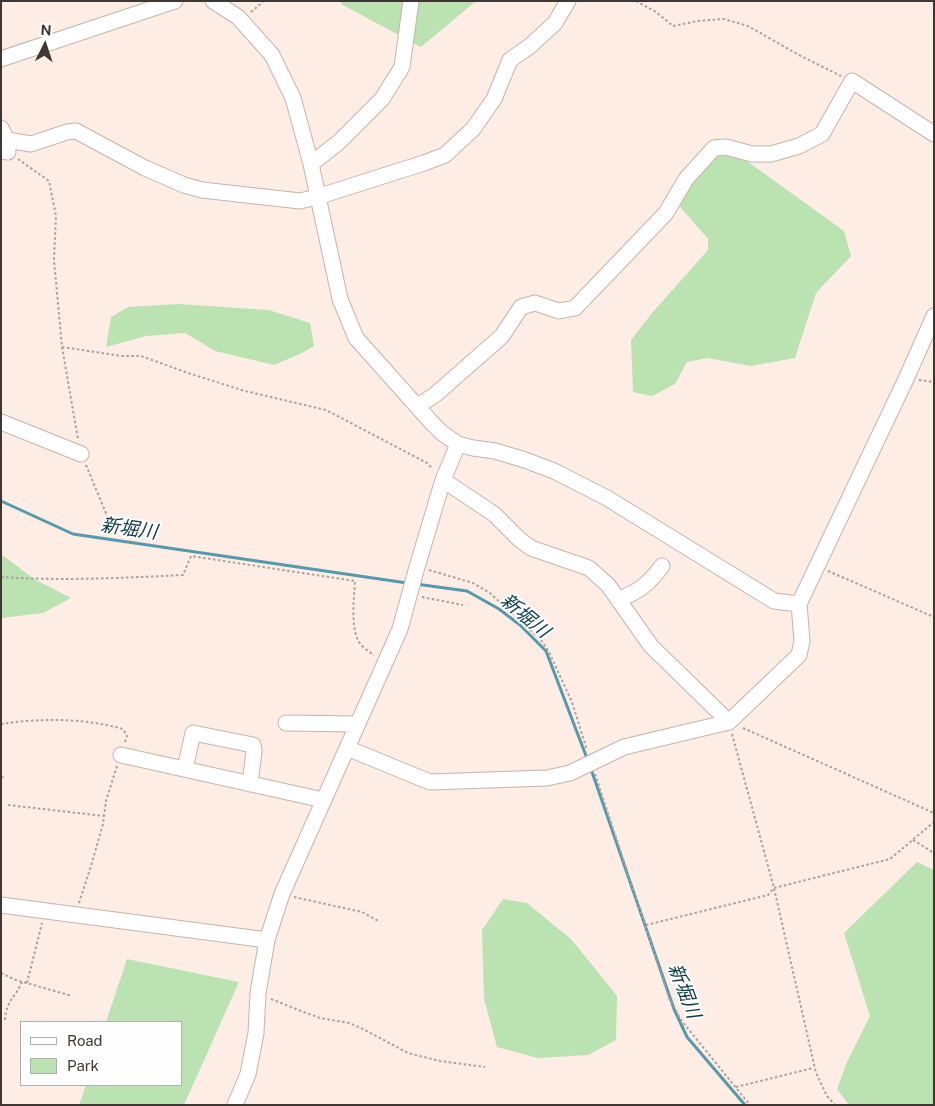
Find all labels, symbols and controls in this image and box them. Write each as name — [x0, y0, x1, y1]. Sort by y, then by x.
north arrow — [20, 20, 70, 70]
text: N — [40, 22, 52, 38]
water label: 新堀川 — [99, 514, 159, 544]
water label: 新堀川 — [496, 589, 554, 643]
water label: 新堀川 — [663, 960, 705, 1022]
legend — [20, 1021, 182, 1086]
text: Road — [67, 1032, 103, 1049]
text: Park — [67, 1057, 99, 1074]

